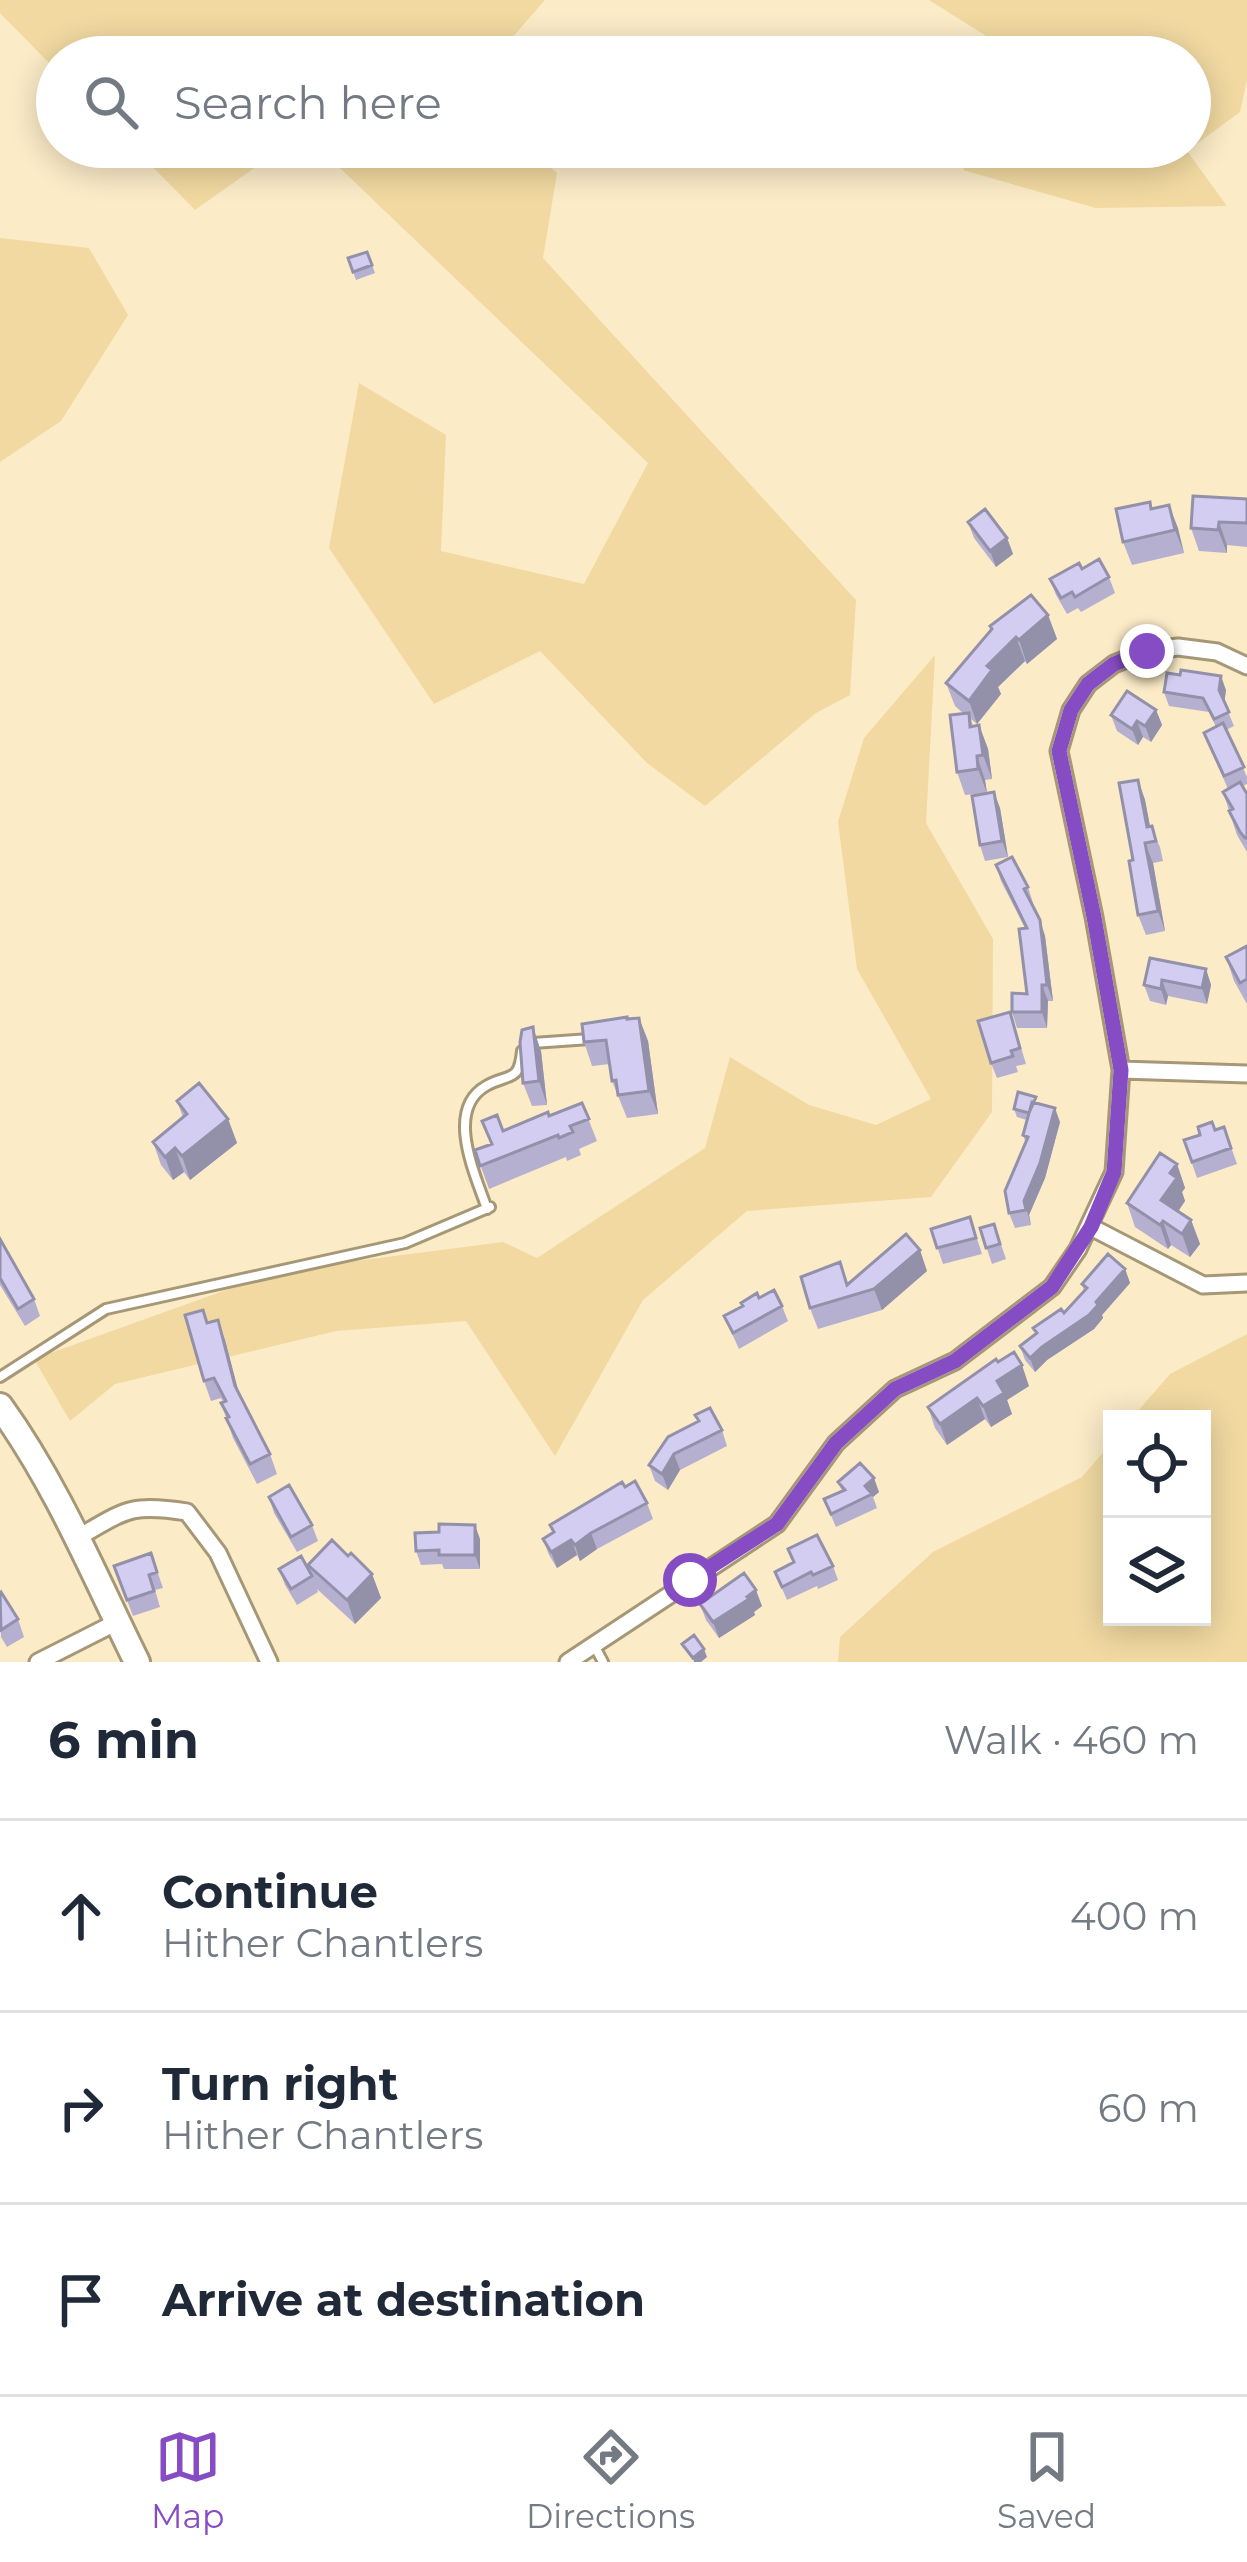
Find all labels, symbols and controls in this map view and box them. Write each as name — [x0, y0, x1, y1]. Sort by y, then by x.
search box — [36, 36, 1211, 168]
icon: search — [78, 69, 144, 135]
text: Search here — [174, 75, 442, 130]
route end — [1120, 624, 1174, 678]
map controls — [1103, 1410, 1211, 1626]
button: locate — [1103, 1410, 1211, 1518]
button: layers — [1103, 1518, 1211, 1626]
route start — [663, 1553, 717, 1607]
text: 6 min — [48, 1709, 199, 1771]
text: Walk · 460 m — [944, 1716, 1199, 1764]
text: Continue — [162, 1864, 378, 1919]
icon: ahead — [48, 1883, 114, 1949]
text: 400 m — [1070, 1892, 1199, 1940]
text: Hither Chantlers — [162, 1919, 483, 1967]
text: Turn right — [162, 2056, 398, 2111]
icon: right — [48, 2075, 114, 2141]
text: 60 m — [1098, 2084, 1199, 2132]
text: Hither Chantlers — [162, 2111, 483, 2159]
icon: arrive — [48, 2267, 114, 2333]
text: Arrive at destination — [162, 2272, 645, 2327]
tab: Map — [151, 2424, 224, 2536]
tab: Directions — [526, 2424, 695, 2536]
tab: Saved — [997, 2424, 1096, 2536]

